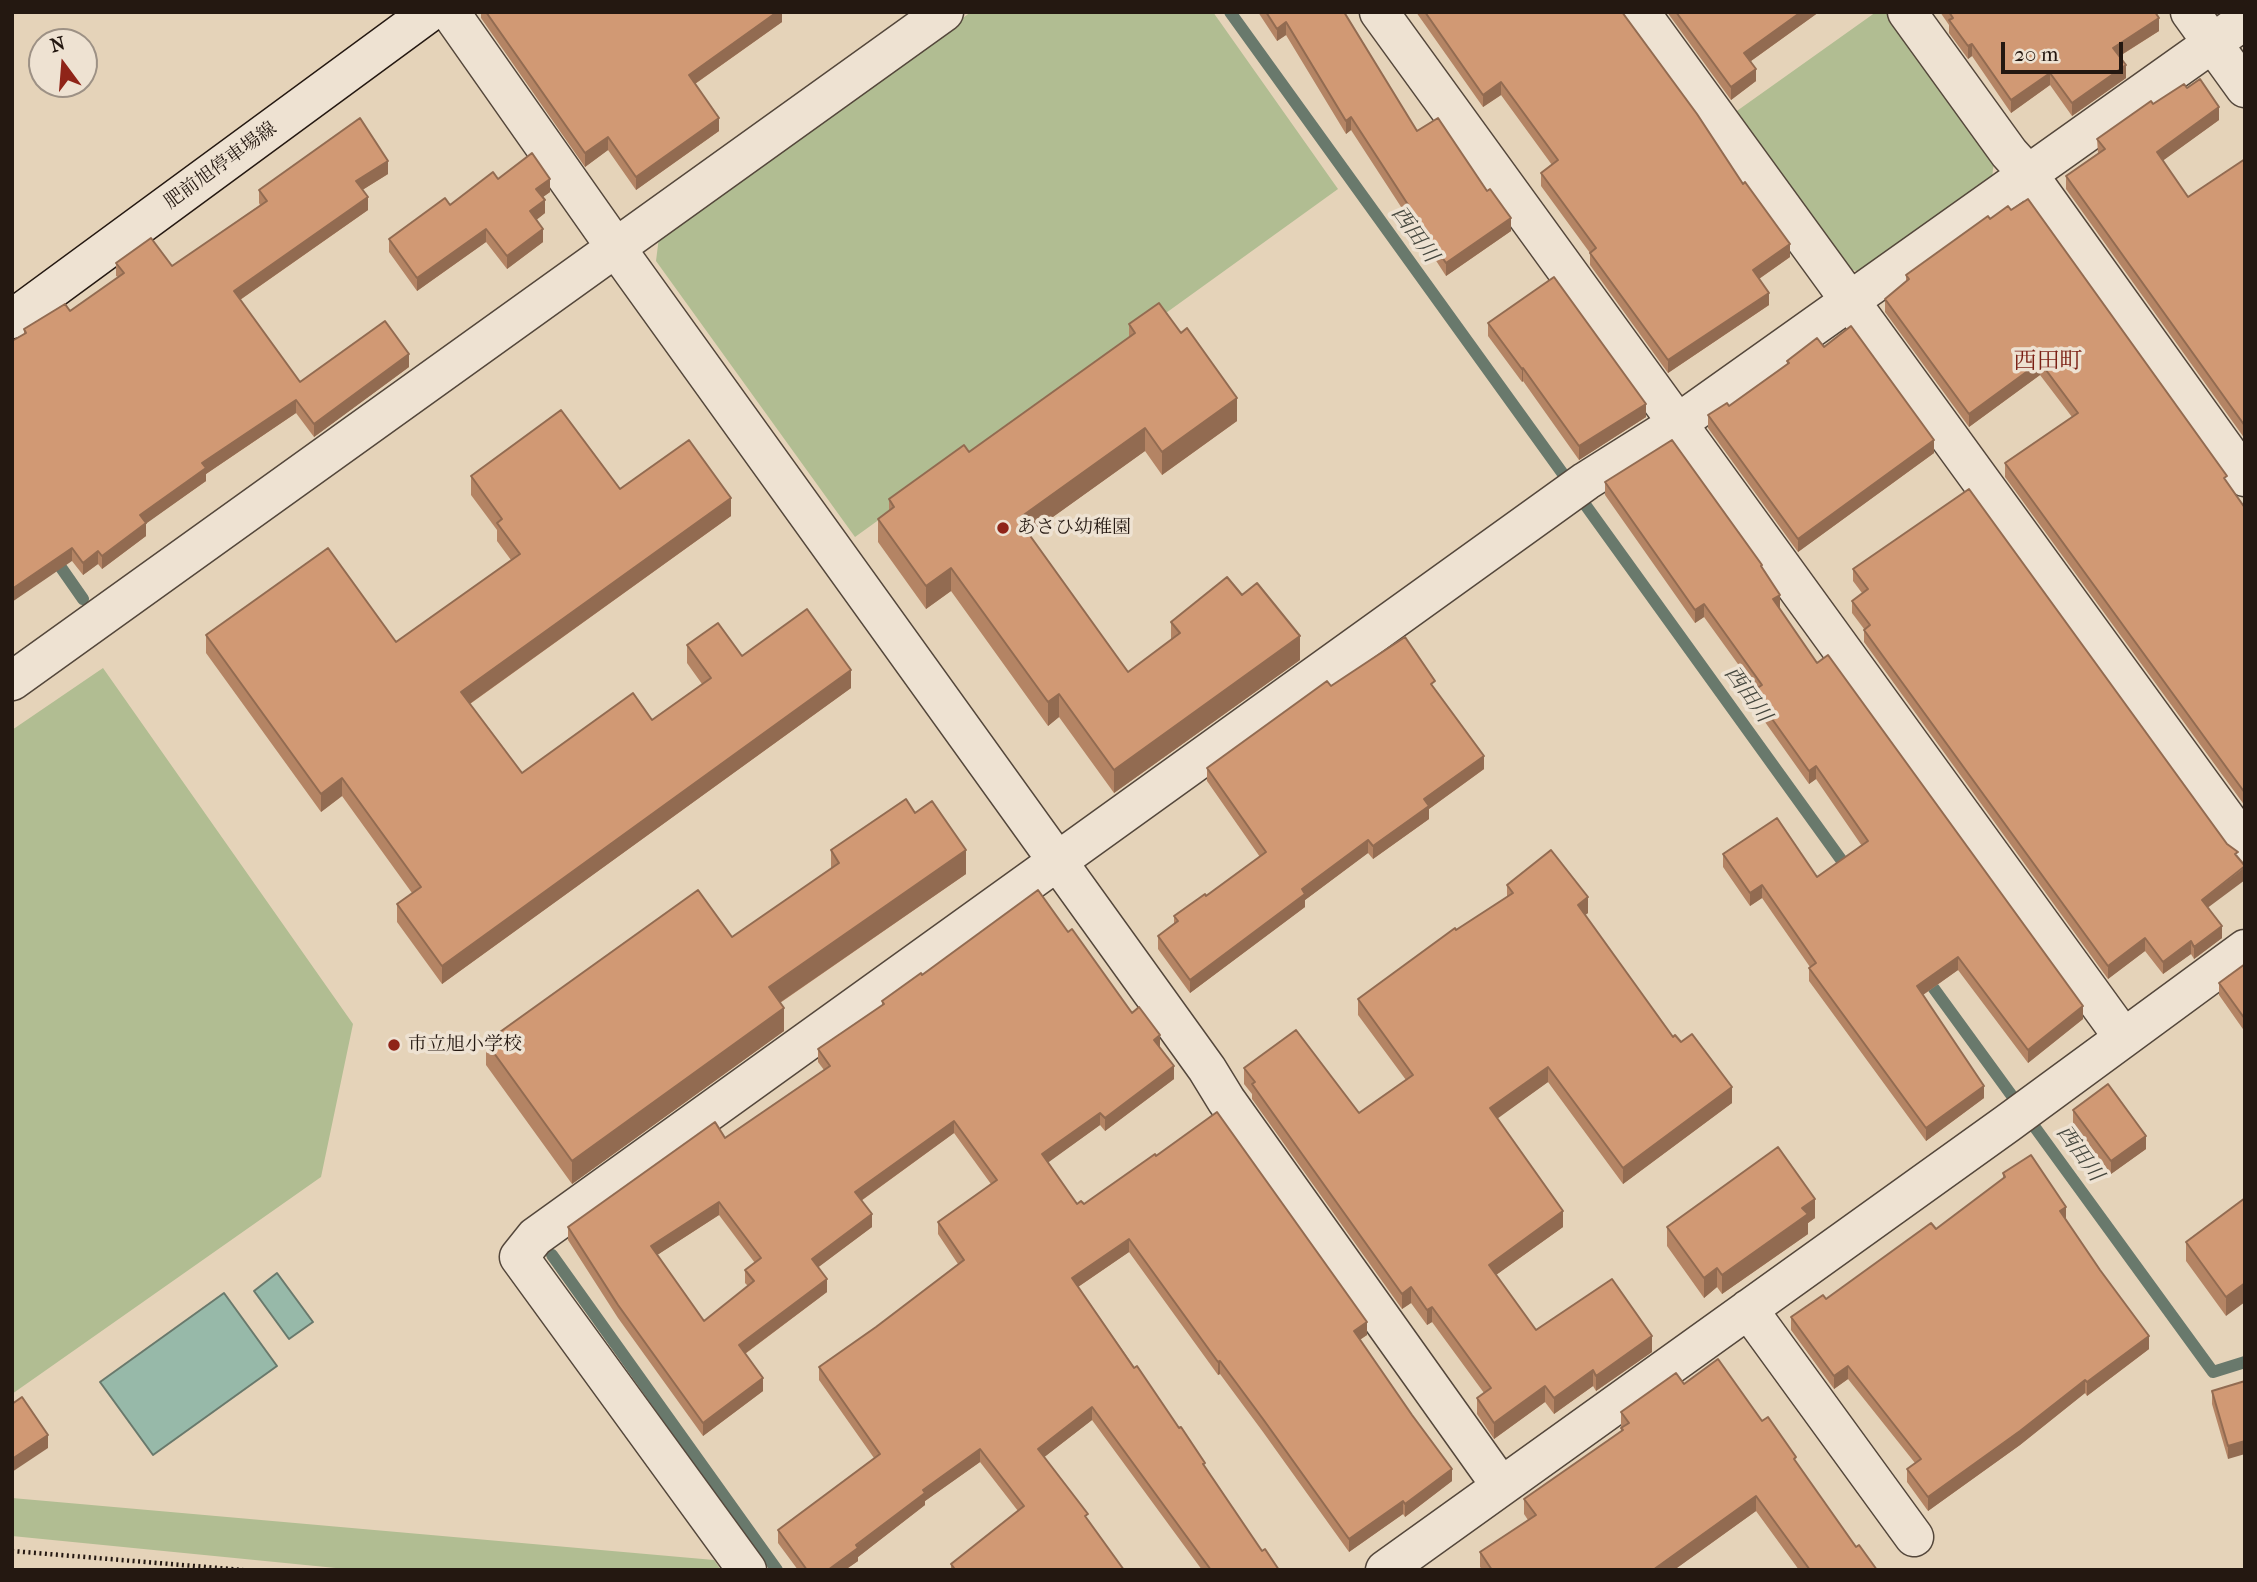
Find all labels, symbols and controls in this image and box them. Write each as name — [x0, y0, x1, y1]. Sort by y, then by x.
north arrow — [28, 28, 98, 98]
scale bar — [2005, 28, 2128, 72]
text: N — [48, 32, 68, 57]
text: 20 m — [2014, 42, 2058, 66]
street label: 肥前旭停車場線 — [160, 118, 282, 214]
water label: 西田川 — [1385, 202, 1443, 268]
district label: 西田町 — [2014, 348, 2082, 376]
place label: あさひ幼稚園 — [1017, 517, 1131, 539]
marker: あさひ幼稚園 — [995, 520, 1011, 536]
water label: 西田川 — [1718, 662, 1776, 728]
place label: 市立旭小学校 — [408, 1034, 522, 1056]
marker: 市立旭小学校 — [386, 1037, 402, 1053]
water label: 西田川 — [2050, 1121, 2108, 1187]

